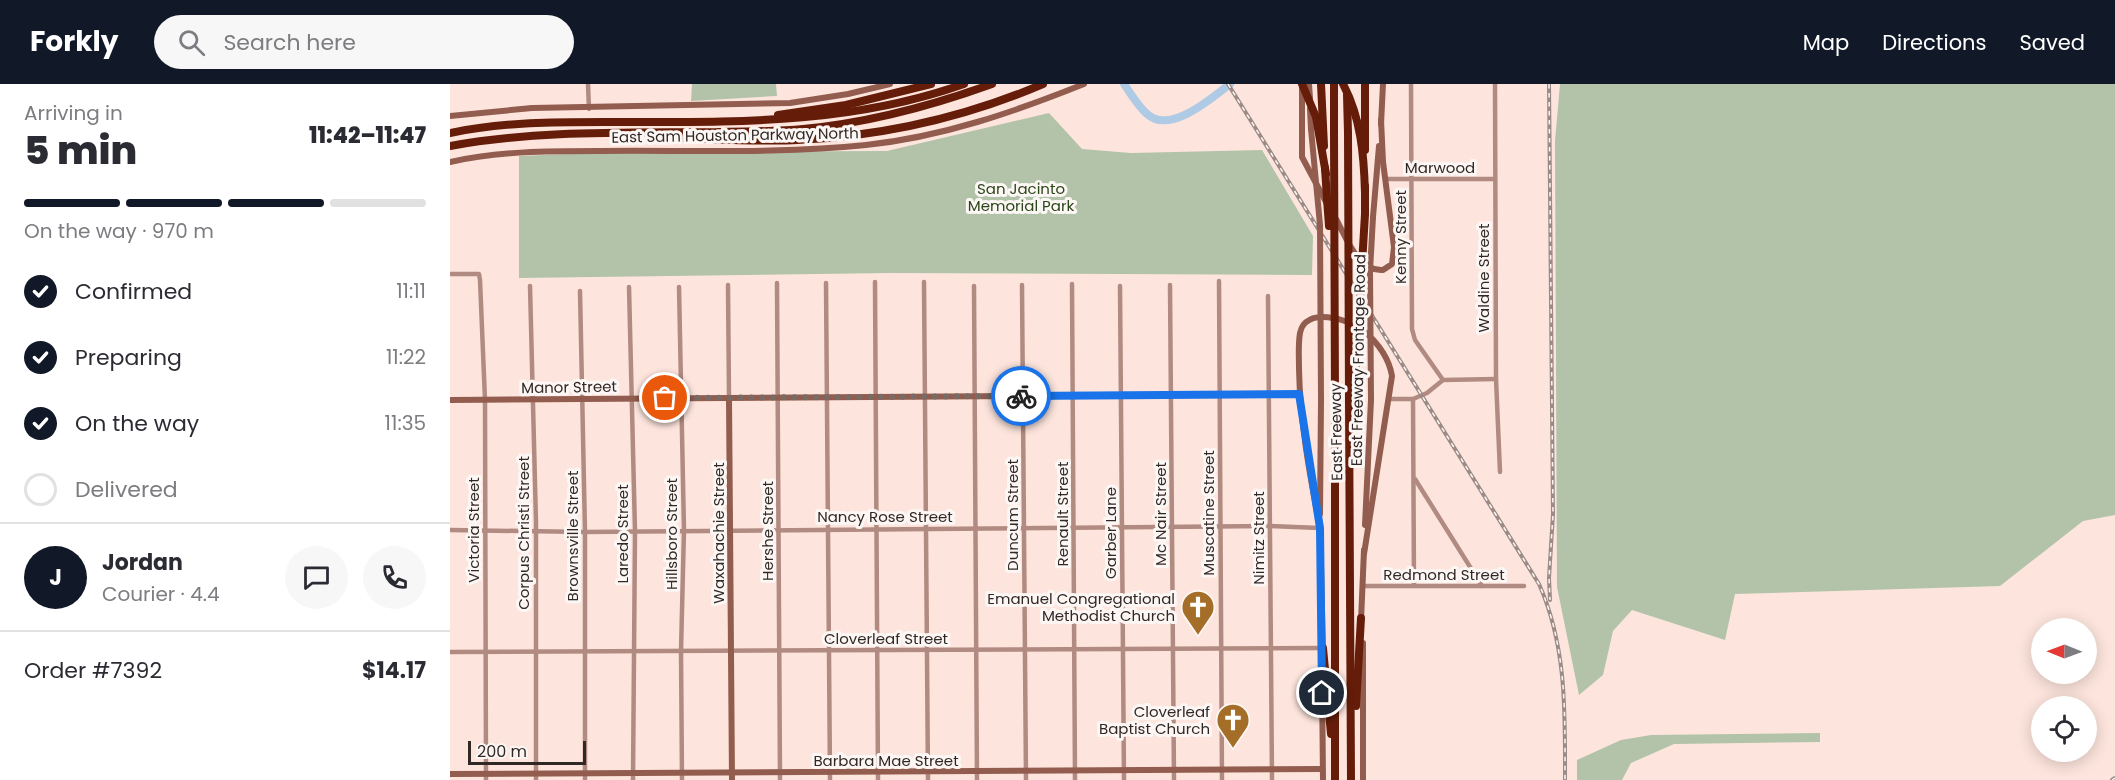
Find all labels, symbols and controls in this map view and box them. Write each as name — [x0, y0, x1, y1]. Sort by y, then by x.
search box — [154, 15, 574, 69]
text: Forkly — [30, 22, 118, 61]
icon: search — [175, 26, 208, 59]
text: Search here — [223, 27, 356, 58]
text: Map — [1803, 28, 1849, 57]
text: Directions — [1882, 28, 1986, 57]
text: Saved — [2019, 28, 2085, 57]
text: Arriving in — [24, 99, 123, 127]
text: 11:42–11:47 — [309, 120, 426, 151]
street label: East Sam Houston Parkway North — [611, 122, 859, 148]
text: 5 min — [24, 123, 137, 178]
street label: Marwood — [1405, 157, 1475, 178]
park label: San Jacinto Memorial Park — [968, 178, 1075, 216]
street label: Kenny Street — [1390, 190, 1411, 284]
text: On the way · 970 m — [24, 217, 214, 245]
street label: Waldine Street — [1473, 223, 1494, 333]
street label: East Freeway Frontage Road — [1346, 254, 1370, 466]
icon: check — [24, 275, 57, 308]
text: Confirmed — [75, 276, 192, 307]
text: 11:11 — [396, 277, 426, 305]
icon: check — [24, 341, 57, 374]
text: Preparing — [75, 342, 182, 373]
text: 11:22 — [386, 343, 426, 371]
courier — [991, 366, 1051, 426]
pin — [639, 372, 690, 423]
street label: Manor Street — [521, 376, 617, 398]
icon: bike — [1005, 380, 1038, 413]
icon: bag — [648, 381, 681, 414]
street label: East Freeway — [1325, 382, 1347, 481]
icon: check — [24, 407, 57, 440]
text: On the way — [75, 408, 199, 439]
text: 11:35 — [385, 409, 426, 437]
street label: Muscatine Street — [1198, 450, 1219, 576]
street label: Corpus Christi Street — [513, 456, 534, 610]
street label: Duncum Street — [1002, 459, 1023, 571]
street label: Waxahachie Street — [708, 462, 729, 604]
street label: Renault Street — [1052, 462, 1073, 566]
street label: Mc Nair Street — [1150, 462, 1171, 566]
street label: Brownsville Street — [562, 471, 583, 601]
text: Delivered — [75, 474, 178, 505]
street label: Victoria Street — [463, 477, 484, 583]
street label: Hillsboro Street — [661, 478, 682, 590]
street label: Hershe Street — [757, 481, 778, 581]
street label: Laredo Street — [612, 484, 633, 584]
street label: Garber Lane — [1100, 487, 1121, 579]
street label: Nimitz Street — [1248, 491, 1269, 585]
street label: Nancy Rose Street — [817, 506, 953, 527]
button: chat — [285, 546, 348, 609]
button: phone — [363, 546, 426, 609]
text: Jordan — [102, 547, 183, 578]
text: J — [49, 562, 62, 593]
street label: Redmond Street — [1383, 564, 1505, 585]
text: Courier · 4.4 — [102, 580, 220, 608]
place label: Emanuel Congregational Methodist Church — [987, 588, 1175, 626]
church icon: Emanuel Congregational Methodist Church — [1180, 589, 1216, 636]
north arrow — [2031, 618, 2097, 684]
map controls — [2031, 618, 2097, 762]
street label: Cloverleaf Street — [824, 628, 948, 649]
text: Order #7392 — [24, 655, 162, 686]
text: $14.17 — [362, 655, 426, 686]
pin — [1296, 667, 1347, 718]
icon: home — [1305, 676, 1338, 709]
button: locate — [2031, 696, 2097, 762]
place label: Cloverleaf Baptist Church — [1099, 701, 1210, 739]
church icon: Cloverleaf Baptist Church — [1215, 702, 1251, 749]
scale bar — [468, 738, 586, 766]
text: 200 m — [477, 740, 527, 763]
street label: Barbara Mae Street — [813, 750, 959, 771]

